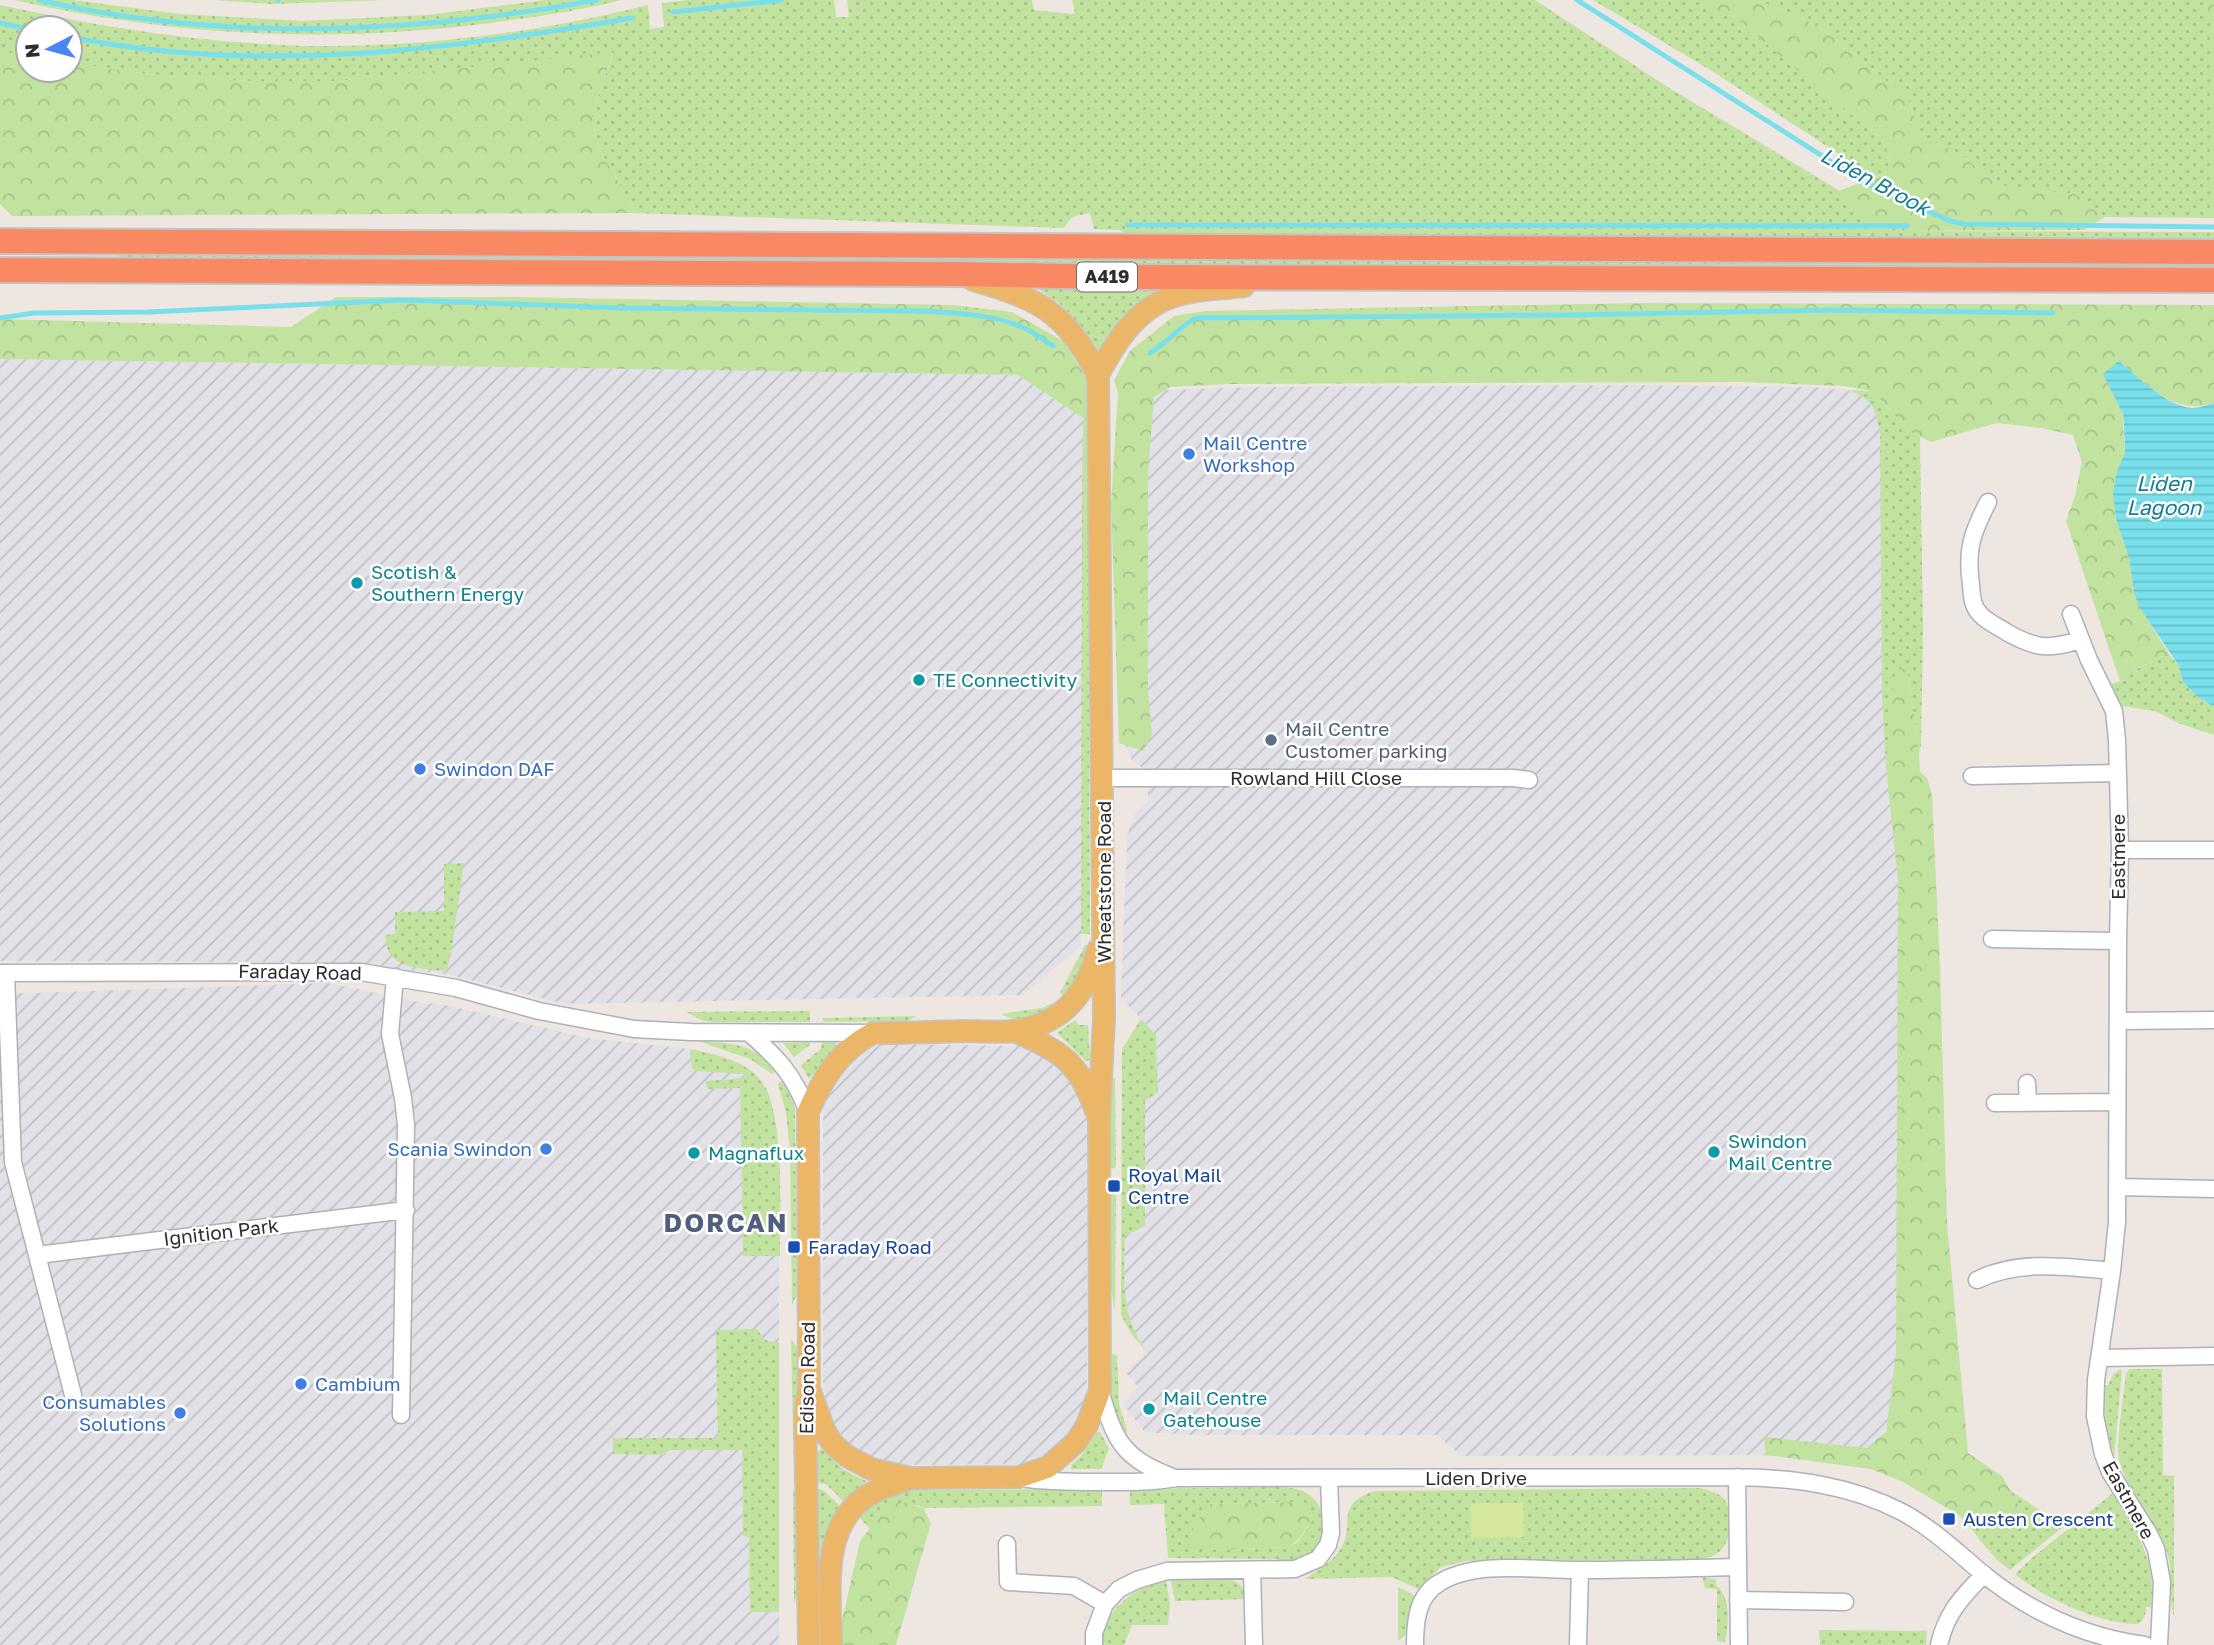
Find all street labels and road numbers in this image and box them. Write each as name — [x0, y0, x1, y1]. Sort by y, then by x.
road number: A419 — [1077, 262, 1137, 292]
street label: Rowland Hill Close — [1230, 766, 1402, 789]
street label: Wheatstone Road — [1092, 801, 1115, 963]
street label: Eastmere — [2106, 814, 2129, 900]
street label: Faraday Road — [238, 959, 362, 984]
street label: Ignition Park — [162, 1213, 280, 1250]
street label: Edison Road — [794, 1321, 819, 1435]
street label: Eastmere — [2099, 1457, 2160, 1543]
street label: Liden Drive — [1425, 1466, 1527, 1489]

